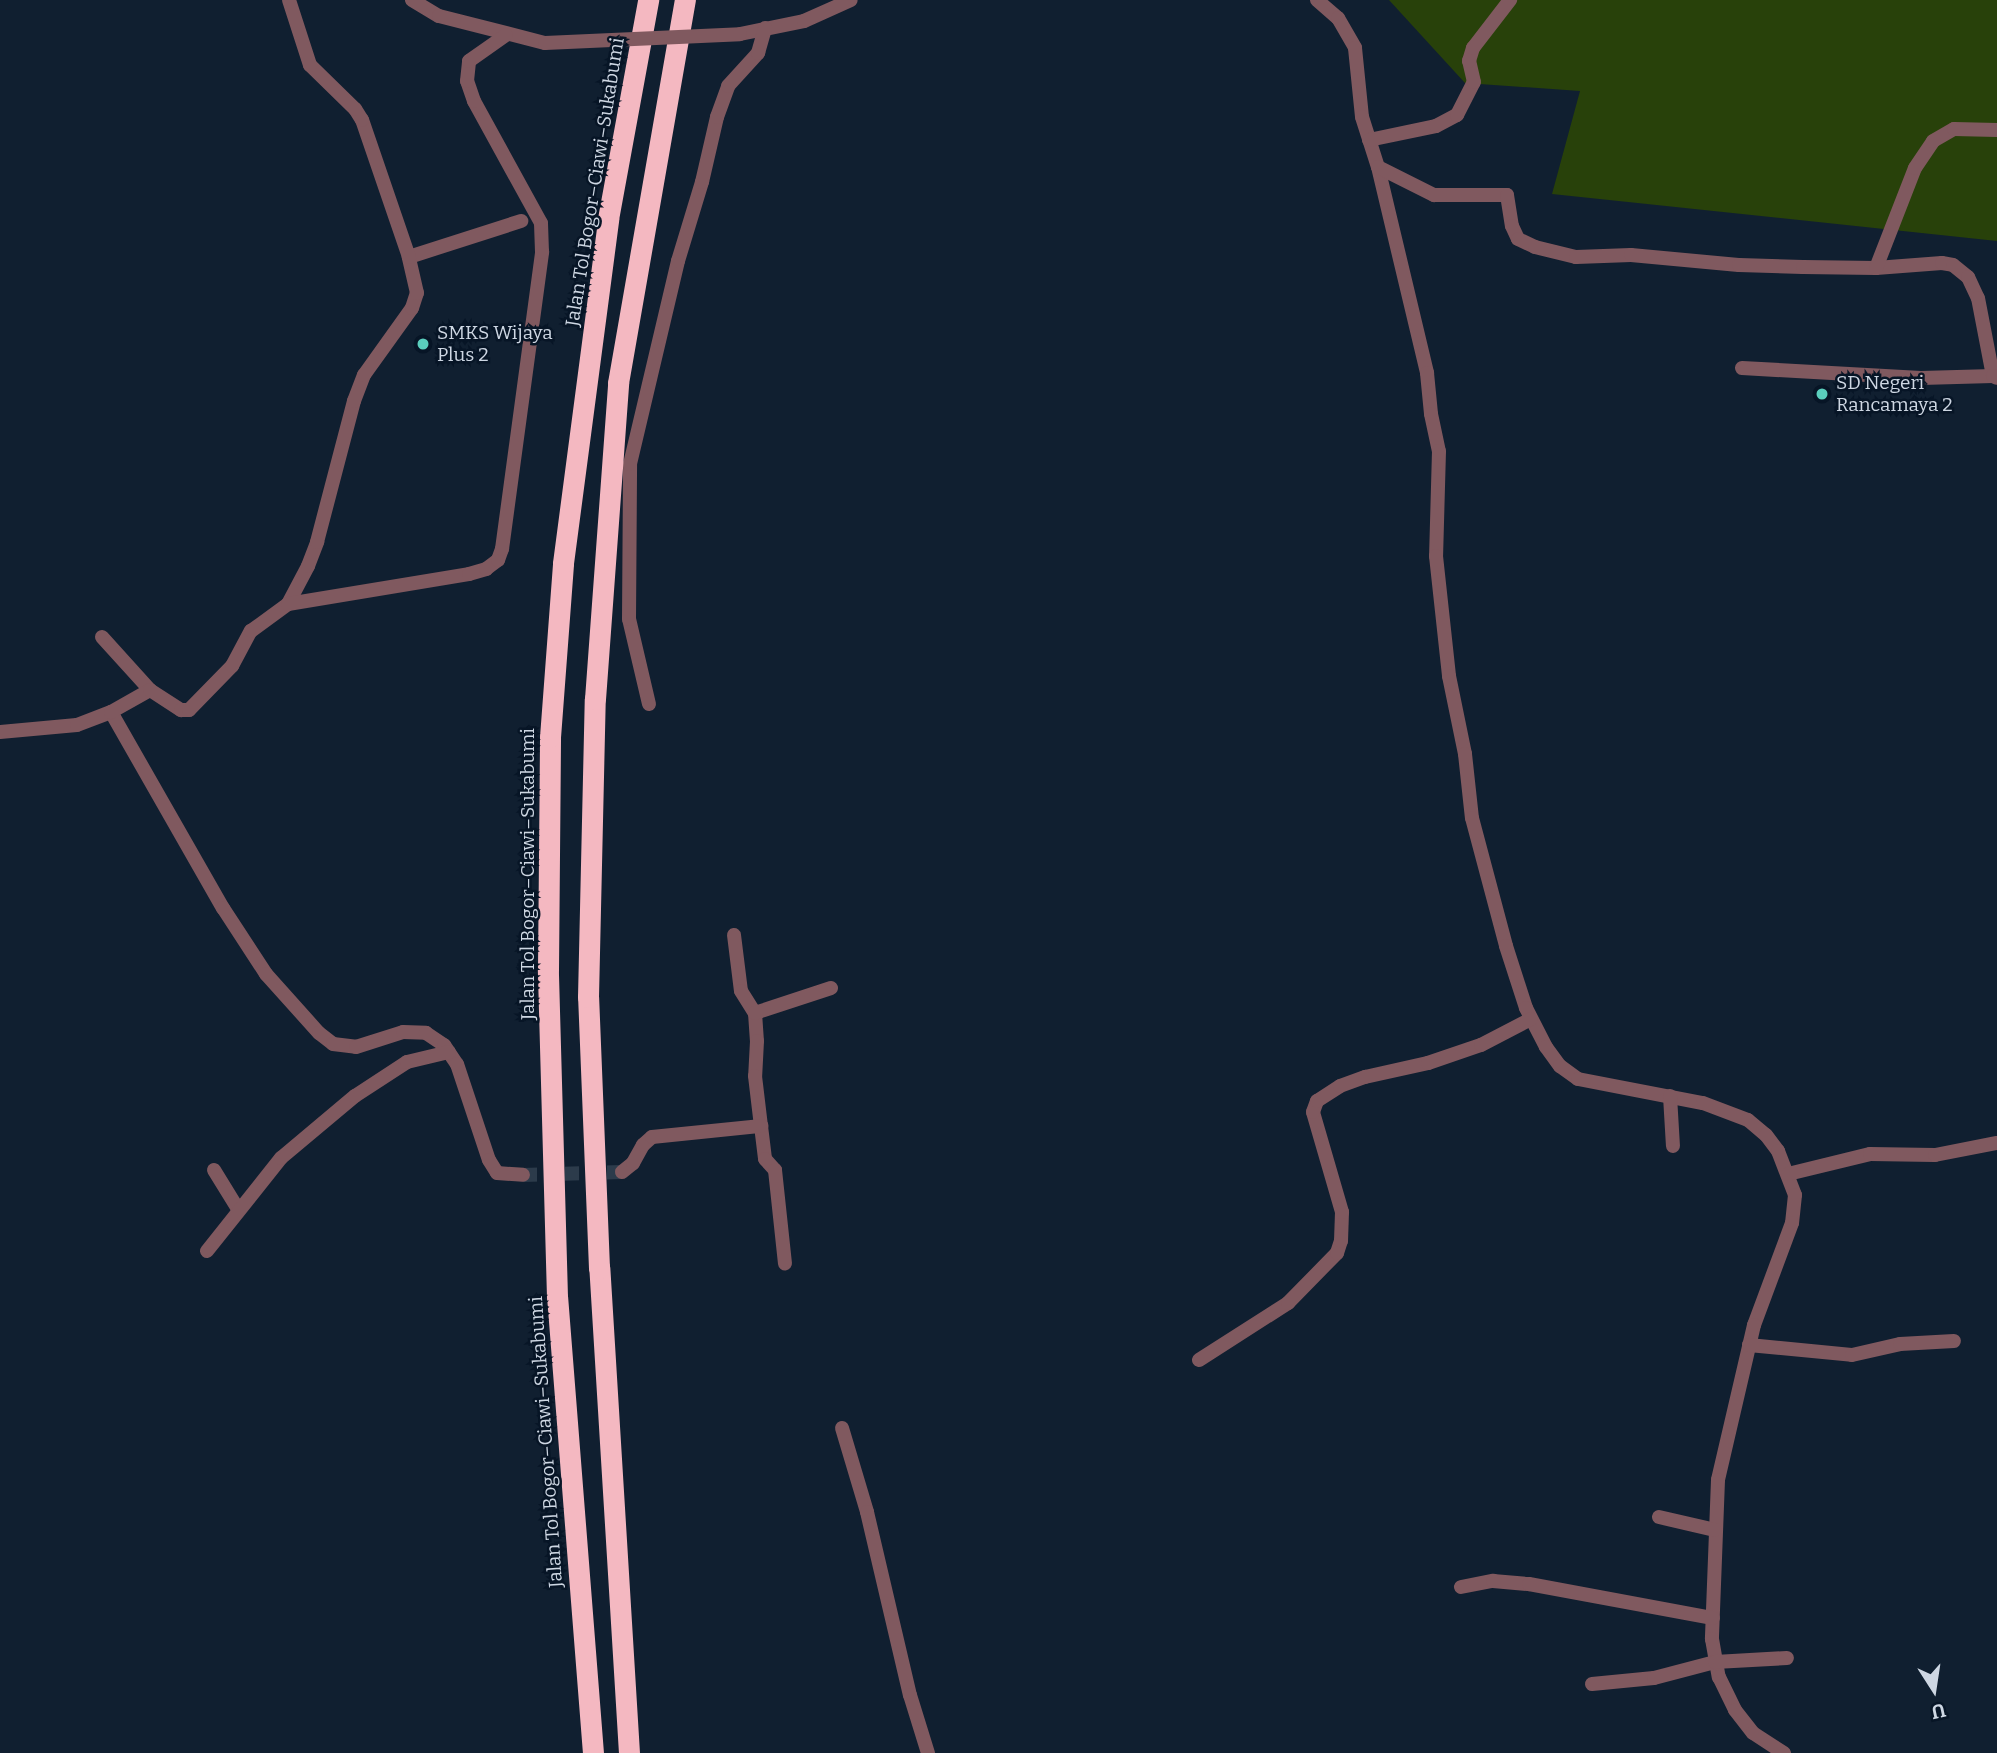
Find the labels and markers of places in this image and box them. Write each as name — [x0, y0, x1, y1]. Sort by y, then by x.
place label: SMKS Wijaya Plus 2 — [437, 322, 553, 366]
marker: SMKS Wijaya Plus 2 — [415, 336, 431, 352]
place label: SD Negeri Rancamaya 2 — [1836, 372, 1953, 416]
marker: SD Negeri Rancamaya 2 — [1814, 386, 1830, 402]

